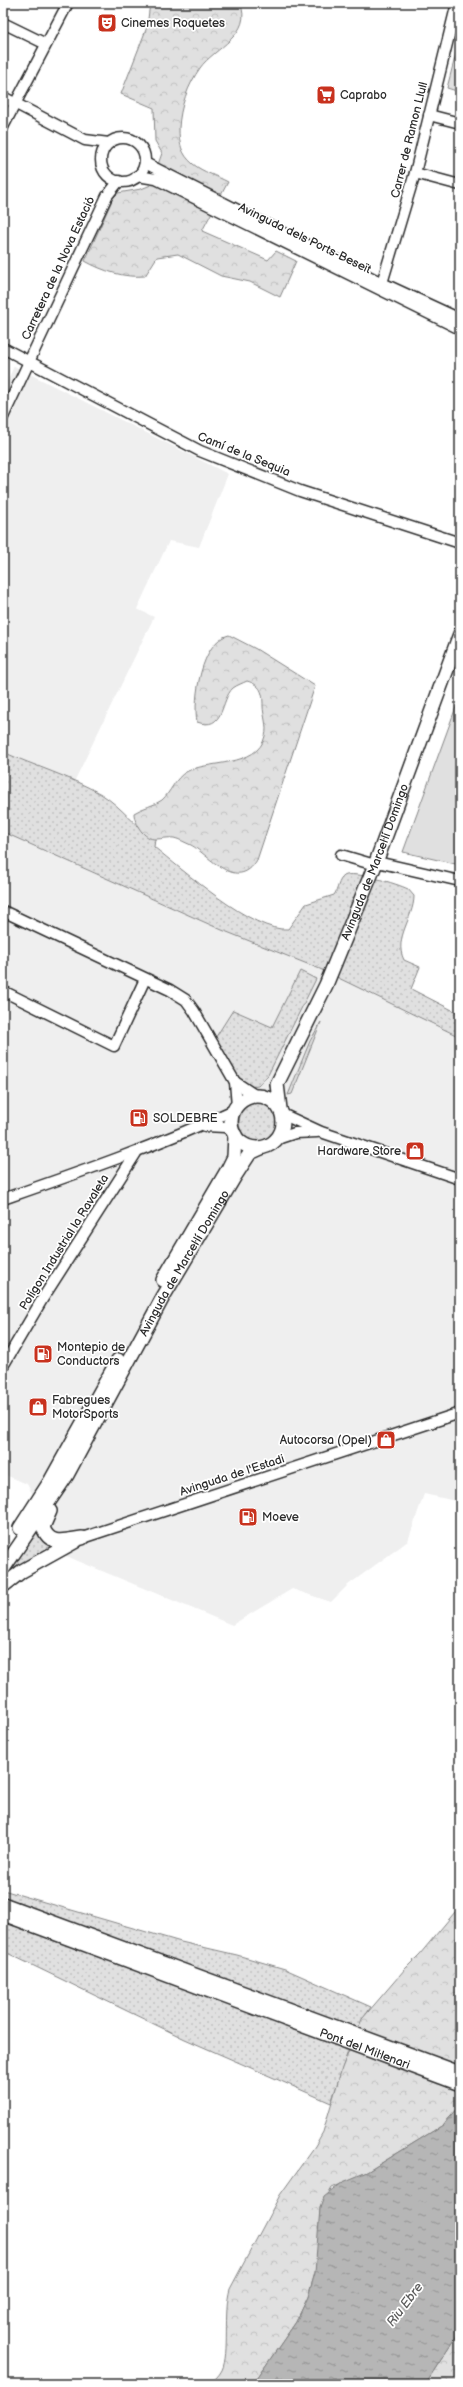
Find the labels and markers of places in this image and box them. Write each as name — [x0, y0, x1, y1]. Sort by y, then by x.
theatre icon: Cinemes Roquetes — [96, 12, 118, 34]
place label: Cinemes Roquetes — [121, 16, 225, 31]
supermarket icon: Caprabo — [315, 84, 337, 106]
place label: Caprabo — [340, 88, 387, 103]
fuel station icon: SOLDEBRE — [128, 1107, 150, 1129]
place label: SOLDEBRE — [153, 1111, 218, 1126]
shop icon: Hardware Store — [404, 1140, 426, 1162]
place label: Hardware Store — [317, 1144, 401, 1159]
place label: Montepio de Conductors — [57, 1340, 125, 1369]
fuel station icon: Montepio de Conductors — [32, 1343, 54, 1365]
place label: Fabregues MotorSports — [52, 1393, 119, 1422]
shop icon: Fabregues MotorSports — [27, 1396, 49, 1418]
shop icon: Autocorsa (Opel) — [375, 1429, 397, 1451]
place label: Autocorsa (Opel) — [280, 1433, 372, 1448]
fuel station icon: Moeve — [237, 1506, 259, 1528]
place label: Moeve — [262, 1510, 299, 1525]

